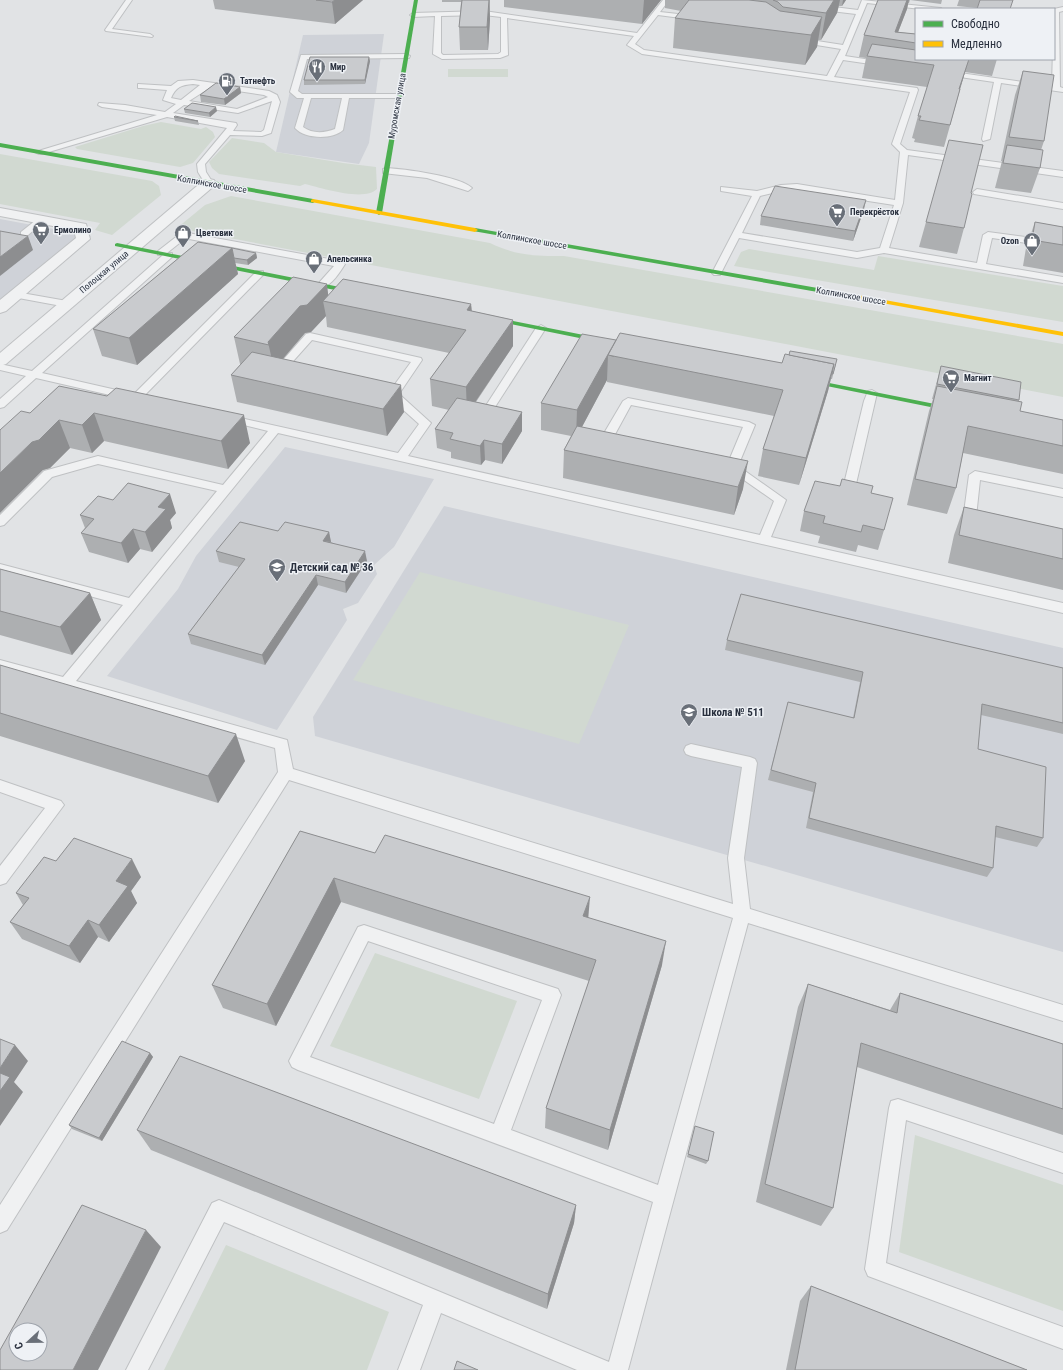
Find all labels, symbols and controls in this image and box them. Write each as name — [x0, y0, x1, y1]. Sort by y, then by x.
legend — [915, 8, 1055, 60]
text: Свободно — [951, 17, 1000, 31]
text: Медленно — [951, 37, 1002, 51]
restaurant icon: Мир — [307, 57, 327, 82]
place label: Мир — [330, 62, 346, 72]
fuel station icon: Татнефть — [217, 71, 237, 96]
street label: Муромская улица — [386, 72, 408, 140]
place label: Татнефть — [240, 76, 276, 86]
street label: Колпинское шоссе — [177, 173, 247, 195]
supermarket icon: Перекрёсток — [827, 202, 847, 227]
place label: Перекрёсток — [850, 207, 899, 217]
supermarket icon: Ермолино — [31, 220, 51, 245]
shop icon: Цветовик — [173, 223, 193, 248]
place label: Ермолино — [54, 225, 92, 235]
place label: Цветовик — [196, 228, 233, 238]
street label: Колпинское шоссе — [497, 229, 567, 251]
shop icon: Ozon — [1022, 231, 1042, 256]
place label: Ozon — [1001, 236, 1019, 246]
street label: Полоцкая улица — [78, 249, 130, 295]
shop icon: Апельсинка — [304, 249, 324, 274]
place label: Апельсинка — [327, 254, 372, 264]
street label: Колпинское шоссе — [816, 285, 886, 307]
supermarket icon: Магнит — [941, 368, 961, 393]
place label: Магнит — [964, 373, 991, 383]
school or university icon: Детский сад № 36 — [267, 557, 287, 582]
place label: Детский сад № 36 — [290, 561, 374, 574]
school or university icon: Школа № 511 — [679, 702, 699, 727]
place label: Школа № 511 — [702, 706, 764, 719]
north arrow — [8, 1322, 48, 1362]
text: С — [12, 1340, 26, 1351]

